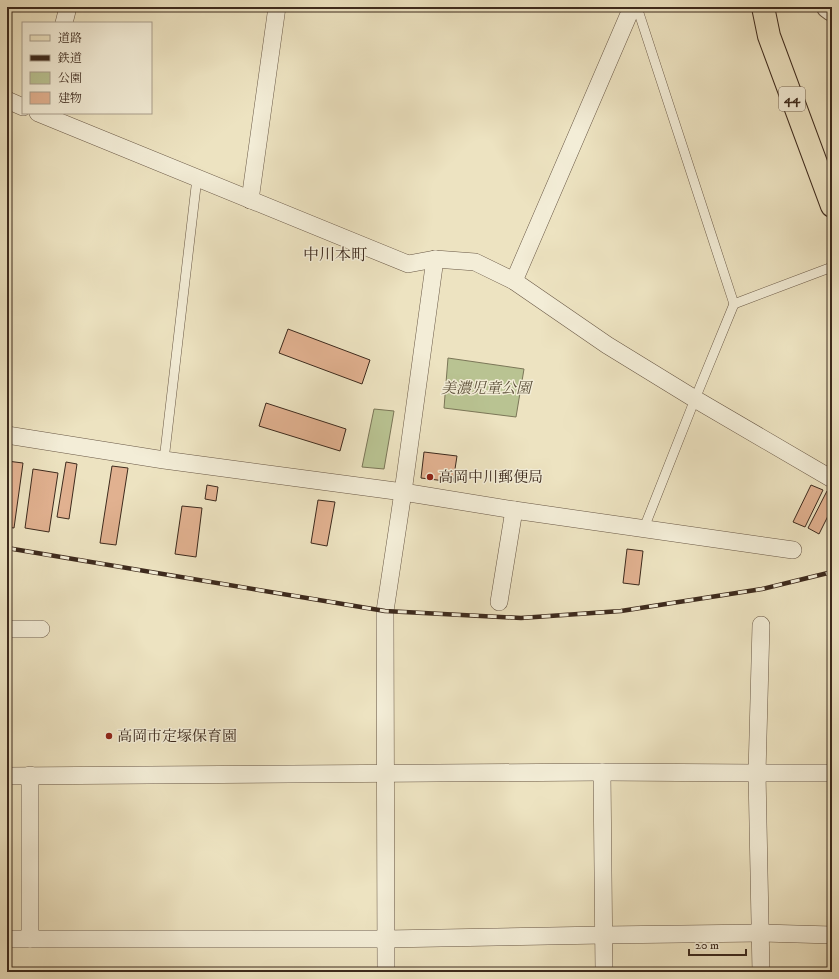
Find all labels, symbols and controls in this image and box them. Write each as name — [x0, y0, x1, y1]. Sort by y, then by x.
legend — [22, 22, 152, 114]
text: 道路 — [58, 31, 82, 46]
text: 鉄道 — [57, 51, 82, 66]
text: 公園 — [58, 71, 82, 86]
road number: 44 — [779, 87, 805, 111]
text: 建物 — [58, 91, 82, 106]
district label: 中川本町 — [303, 245, 367, 265]
park label: 美濃児童公園 — [441, 379, 534, 398]
place label: 高岡中川郵便局 — [438, 468, 543, 487]
marker: 高岡中川郵便局 — [425, 472, 435, 482]
place label: 高岡市定塚保育園 — [117, 727, 237, 746]
marker: 高岡市定塚保育園 — [104, 731, 114, 741]
scale bar — [689, 931, 746, 957]
text: 20 m — [695, 938, 719, 953]

